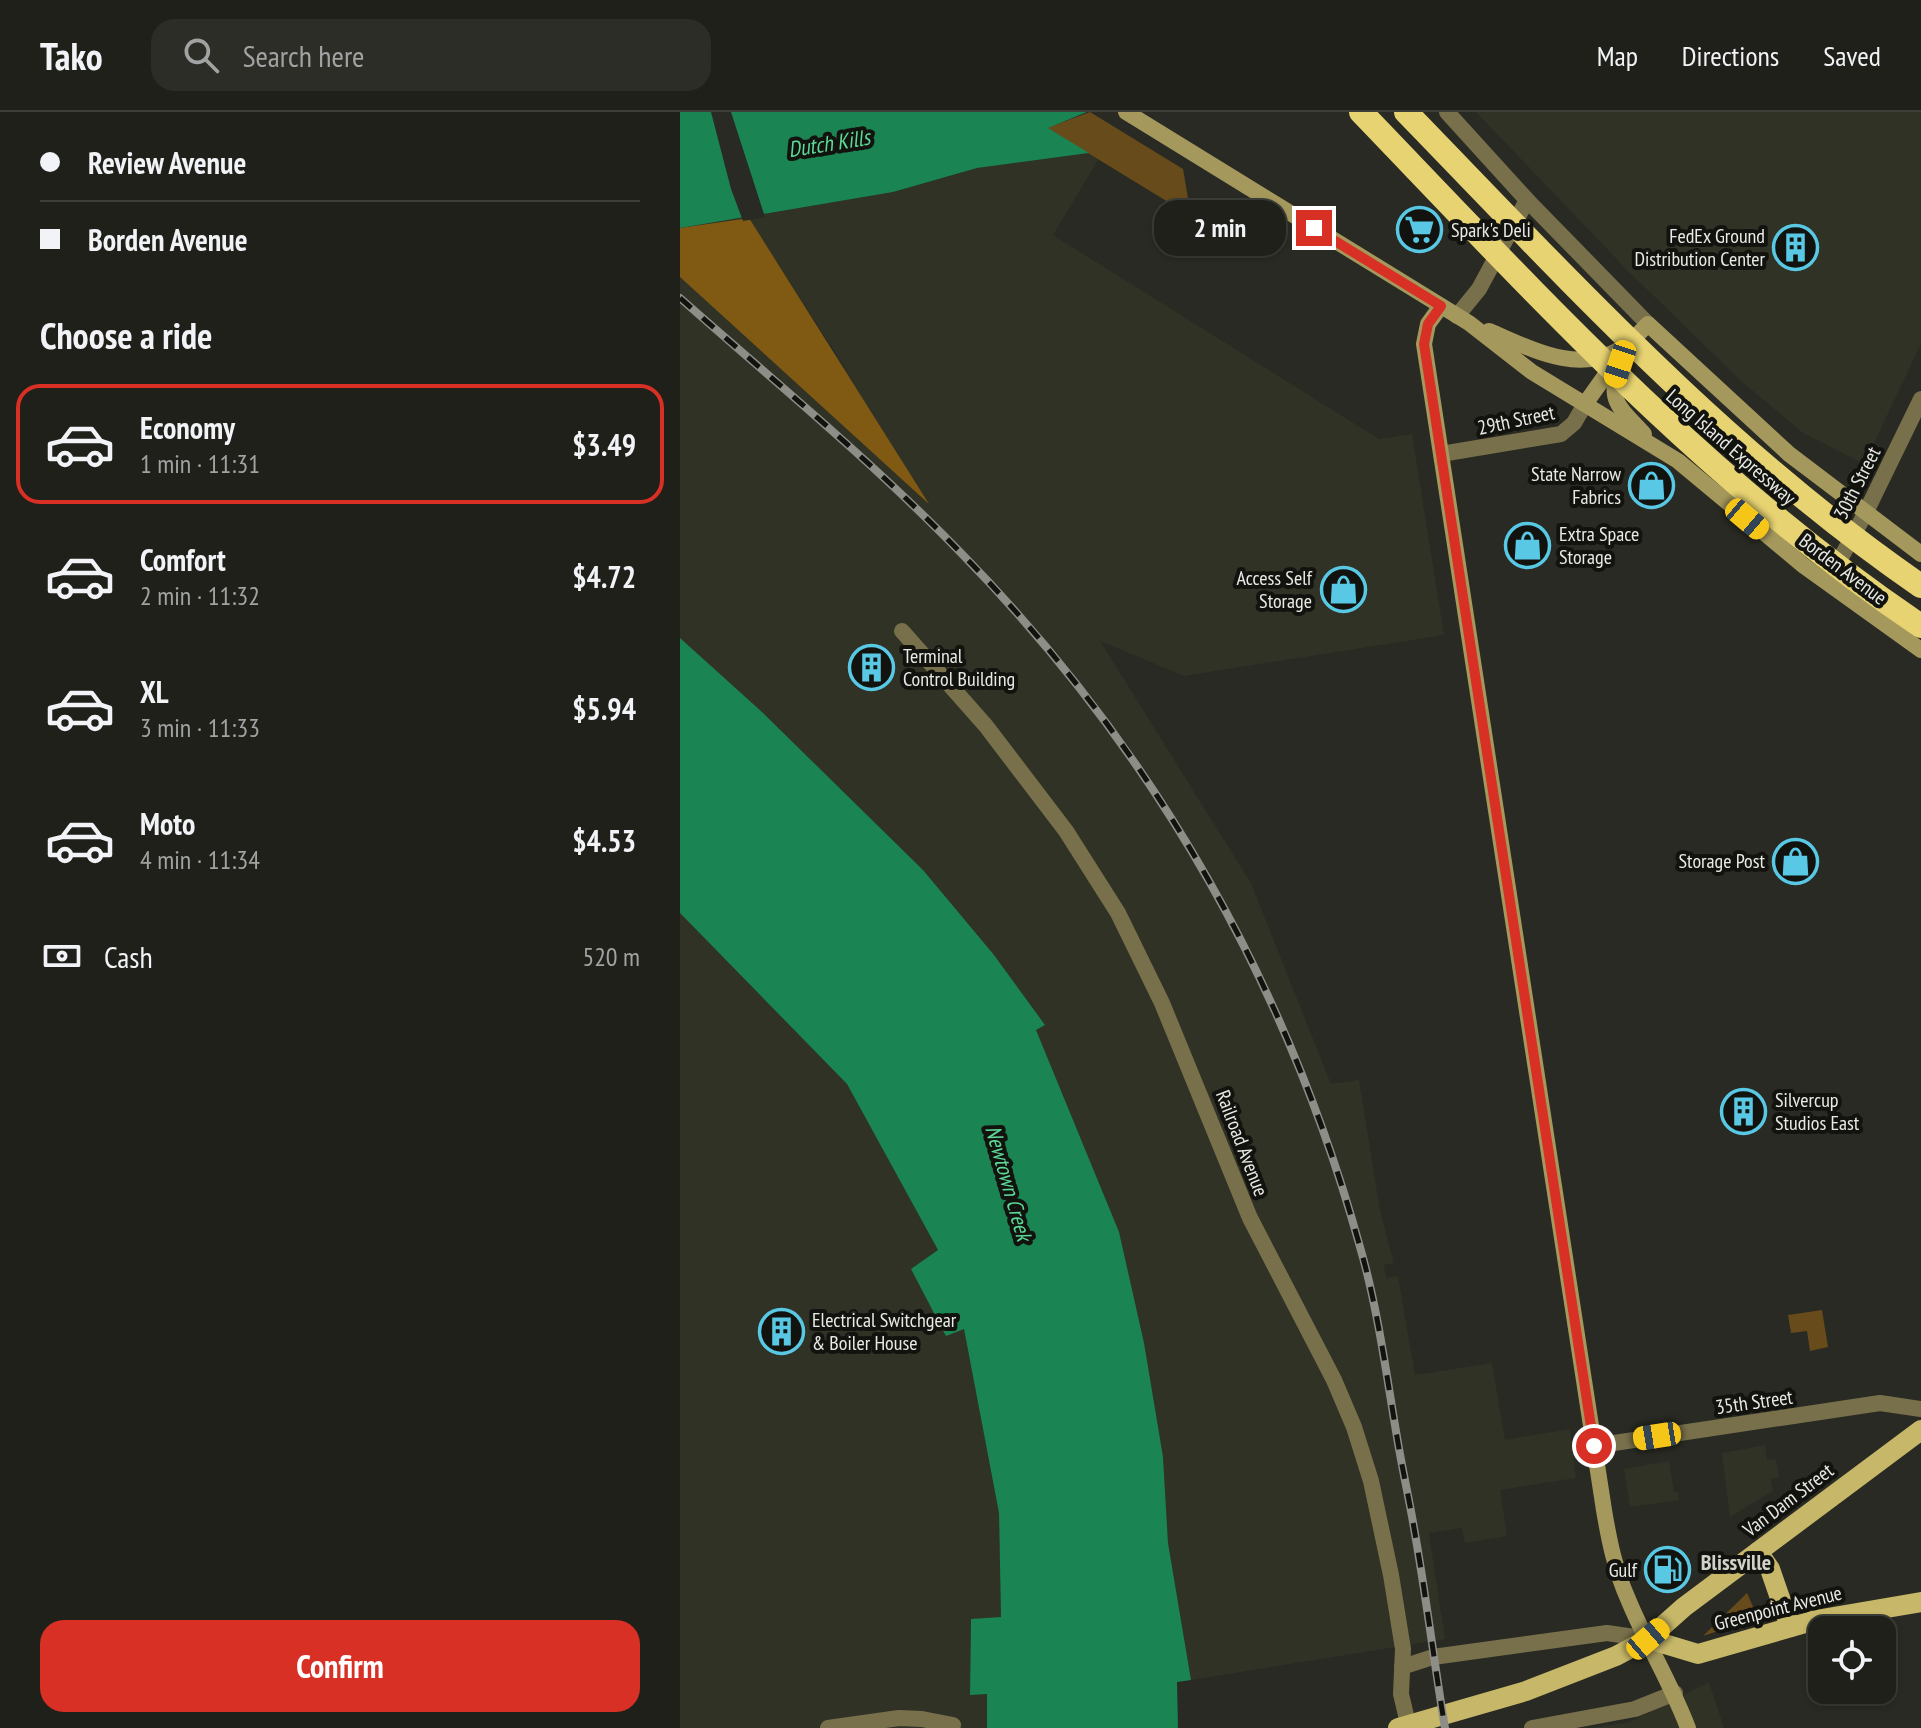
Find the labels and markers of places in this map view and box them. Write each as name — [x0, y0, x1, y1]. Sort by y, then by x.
supermarket icon: Spark's Deli — [1396, 206, 1444, 254]
place label: Spark's Deli — [1451, 217, 1531, 243]
place label: FedEx Ground Distribution Center — [1635, 223, 1766, 272]
building icon: FedEx Ground Distribution Center — [1772, 223, 1820, 271]
place label: State Narrow Fabrics — [1531, 461, 1621, 510]
shop icon: State Narrow Fabrics — [1628, 461, 1676, 509]
shop icon: Extra Space Storage — [1504, 521, 1552, 569]
place label: Extra Space Storage — [1559, 521, 1639, 570]
place label: Access Self Storage — [1237, 565, 1313, 614]
shop icon: Access Self Storage — [1319, 565, 1367, 613]
place label: Terminal Control Building — [903, 643, 1015, 692]
building icon: Terminal Control Building — [848, 644, 896, 692]
shop icon: Storage Post — [1772, 837, 1820, 885]
place label: Storage Post — [1679, 848, 1766, 874]
building icon: Silvercup Studios East — [1720, 1087, 1768, 1135]
place label: Silvercup Studios East — [1775, 1087, 1860, 1136]
building icon: Electrical Switchgear & Boiler House — [757, 1307, 805, 1355]
place label: Electrical Switchgear & Boiler House — [812, 1307, 957, 1356]
fuel station icon: Gulf — [1644, 1546, 1692, 1594]
place label: Gulf — [1609, 1557, 1638, 1583]

